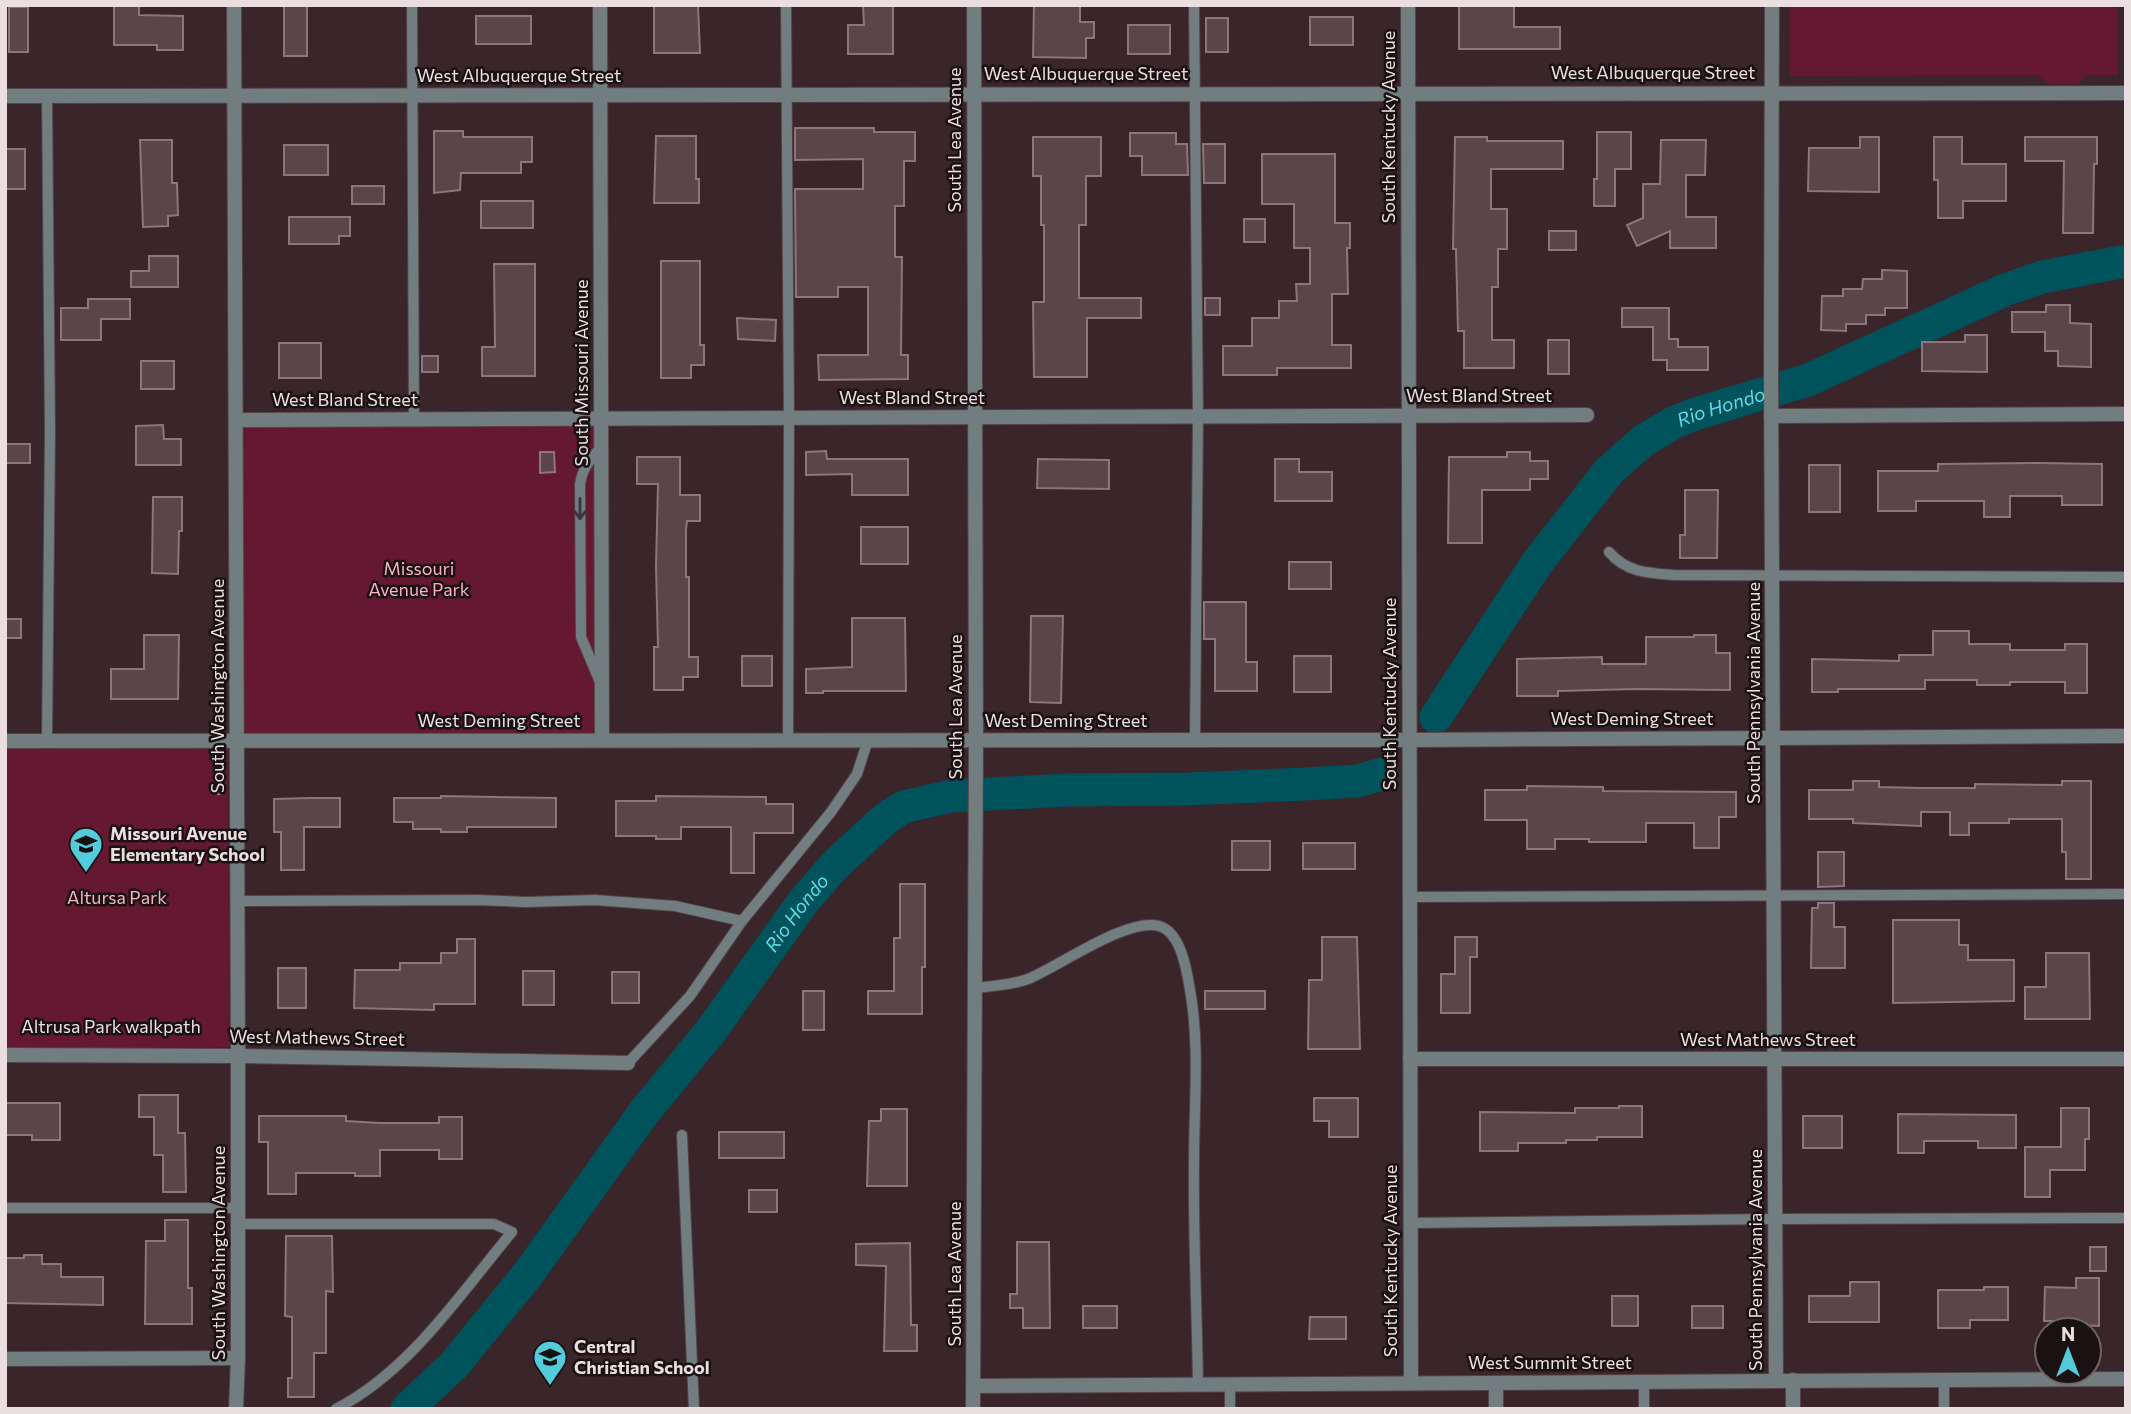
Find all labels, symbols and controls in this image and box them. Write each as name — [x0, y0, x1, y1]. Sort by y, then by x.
street label: South Kentucky Avenue — [1377, 31, 1399, 223]
street label: West Albuquerque Street — [1551, 61, 1755, 83]
street label: West Albuquerque Street — [984, 62, 1188, 84]
street label: West Albuquerque Street — [417, 64, 621, 86]
street label: South Lea Avenue — [943, 67, 965, 213]
street label: South Missouri Avenue — [570, 280, 592, 466]
water label: Rio Hondo — [1673, 382, 1768, 431]
street label: West Bland Street — [1406, 384, 1552, 406]
street label: West Bland Street — [839, 386, 985, 408]
street label: West Bland Street — [272, 388, 418, 410]
one-way arrow — [573, 497, 587, 520]
park label: Missouri Avenue Park — [368, 557, 470, 600]
street label: South Washington Avenue — [206, 579, 228, 793]
street label: South Pennsylvania Avenue — [1742, 582, 1764, 804]
street label: South Kentucky Avenue — [1378, 598, 1400, 790]
street label: South Lea Avenue — [944, 634, 966, 780]
street label: West Deming Street — [1550, 707, 1714, 729]
street label: West Deming Street — [417, 709, 581, 731]
street label: West Deming Street — [984, 709, 1148, 731]
place label: Missouri Avenue Elementary School — [110, 822, 265, 865]
school or university icon: Missouri Avenue Elementary School — [67, 825, 105, 874]
water label: Rio Hondo — [759, 869, 833, 956]
park label: Altursa Park — [67, 886, 167, 908]
street label: Altrusa Park walkpath — [21, 1015, 201, 1037]
street label: West Mathews Street — [229, 1024, 405, 1050]
street label: West Mathews Street — [1680, 1028, 1856, 1050]
street label: South Washington Avenue — [207, 1146, 229, 1360]
street label: South Pennsylvania Avenue — [1744, 1149, 1766, 1371]
street label: South Kentucky Avenue — [1379, 1165, 1401, 1357]
street label: South Lea Avenue — [943, 1201, 965, 1347]
north arrow — [2033, 1316, 2103, 1386]
text: N — [2061, 1322, 2075, 1345]
place label: Central Christian School — [574, 1335, 710, 1378]
school or university icon: Central Christian School — [531, 1338, 569, 1387]
street label: West Summit Street — [1468, 1351, 1632, 1373]

